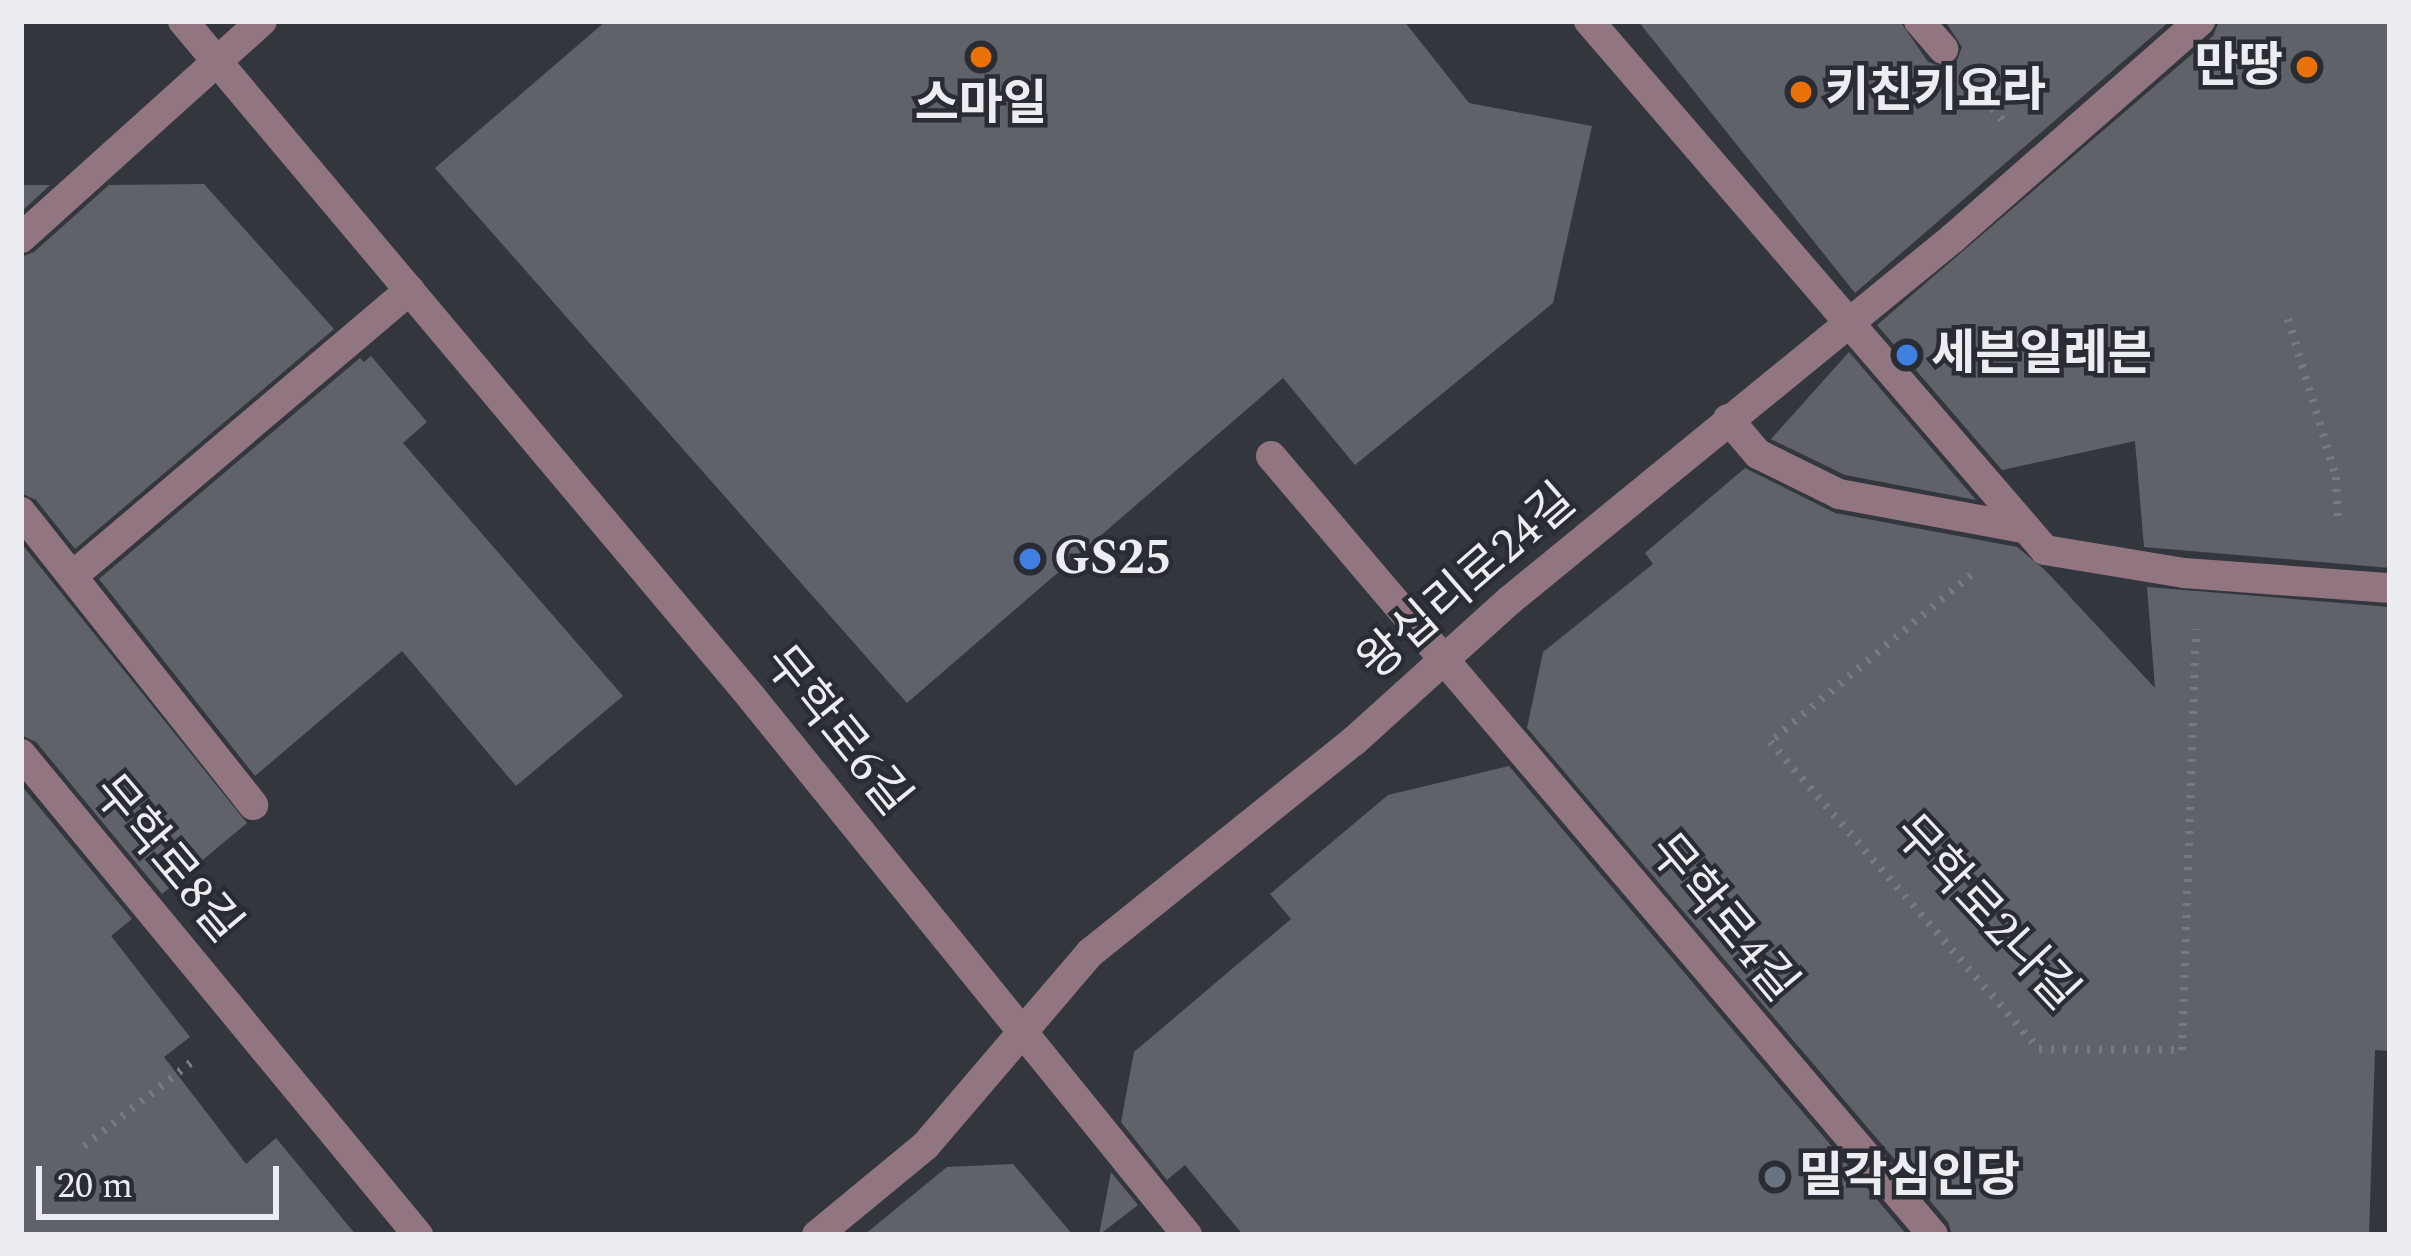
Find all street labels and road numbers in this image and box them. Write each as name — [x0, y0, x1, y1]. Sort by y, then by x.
street label: 왕십리로24길 — [1347, 472, 1587, 692]
street label: 무학로6길 — [751, 635, 923, 827]
street label: 무학로8길 — [80, 764, 254, 954]
street label: 무학로2나길 — [1881, 804, 2091, 1022]
street label: 무학로4길 — [1636, 823, 1810, 1013]

